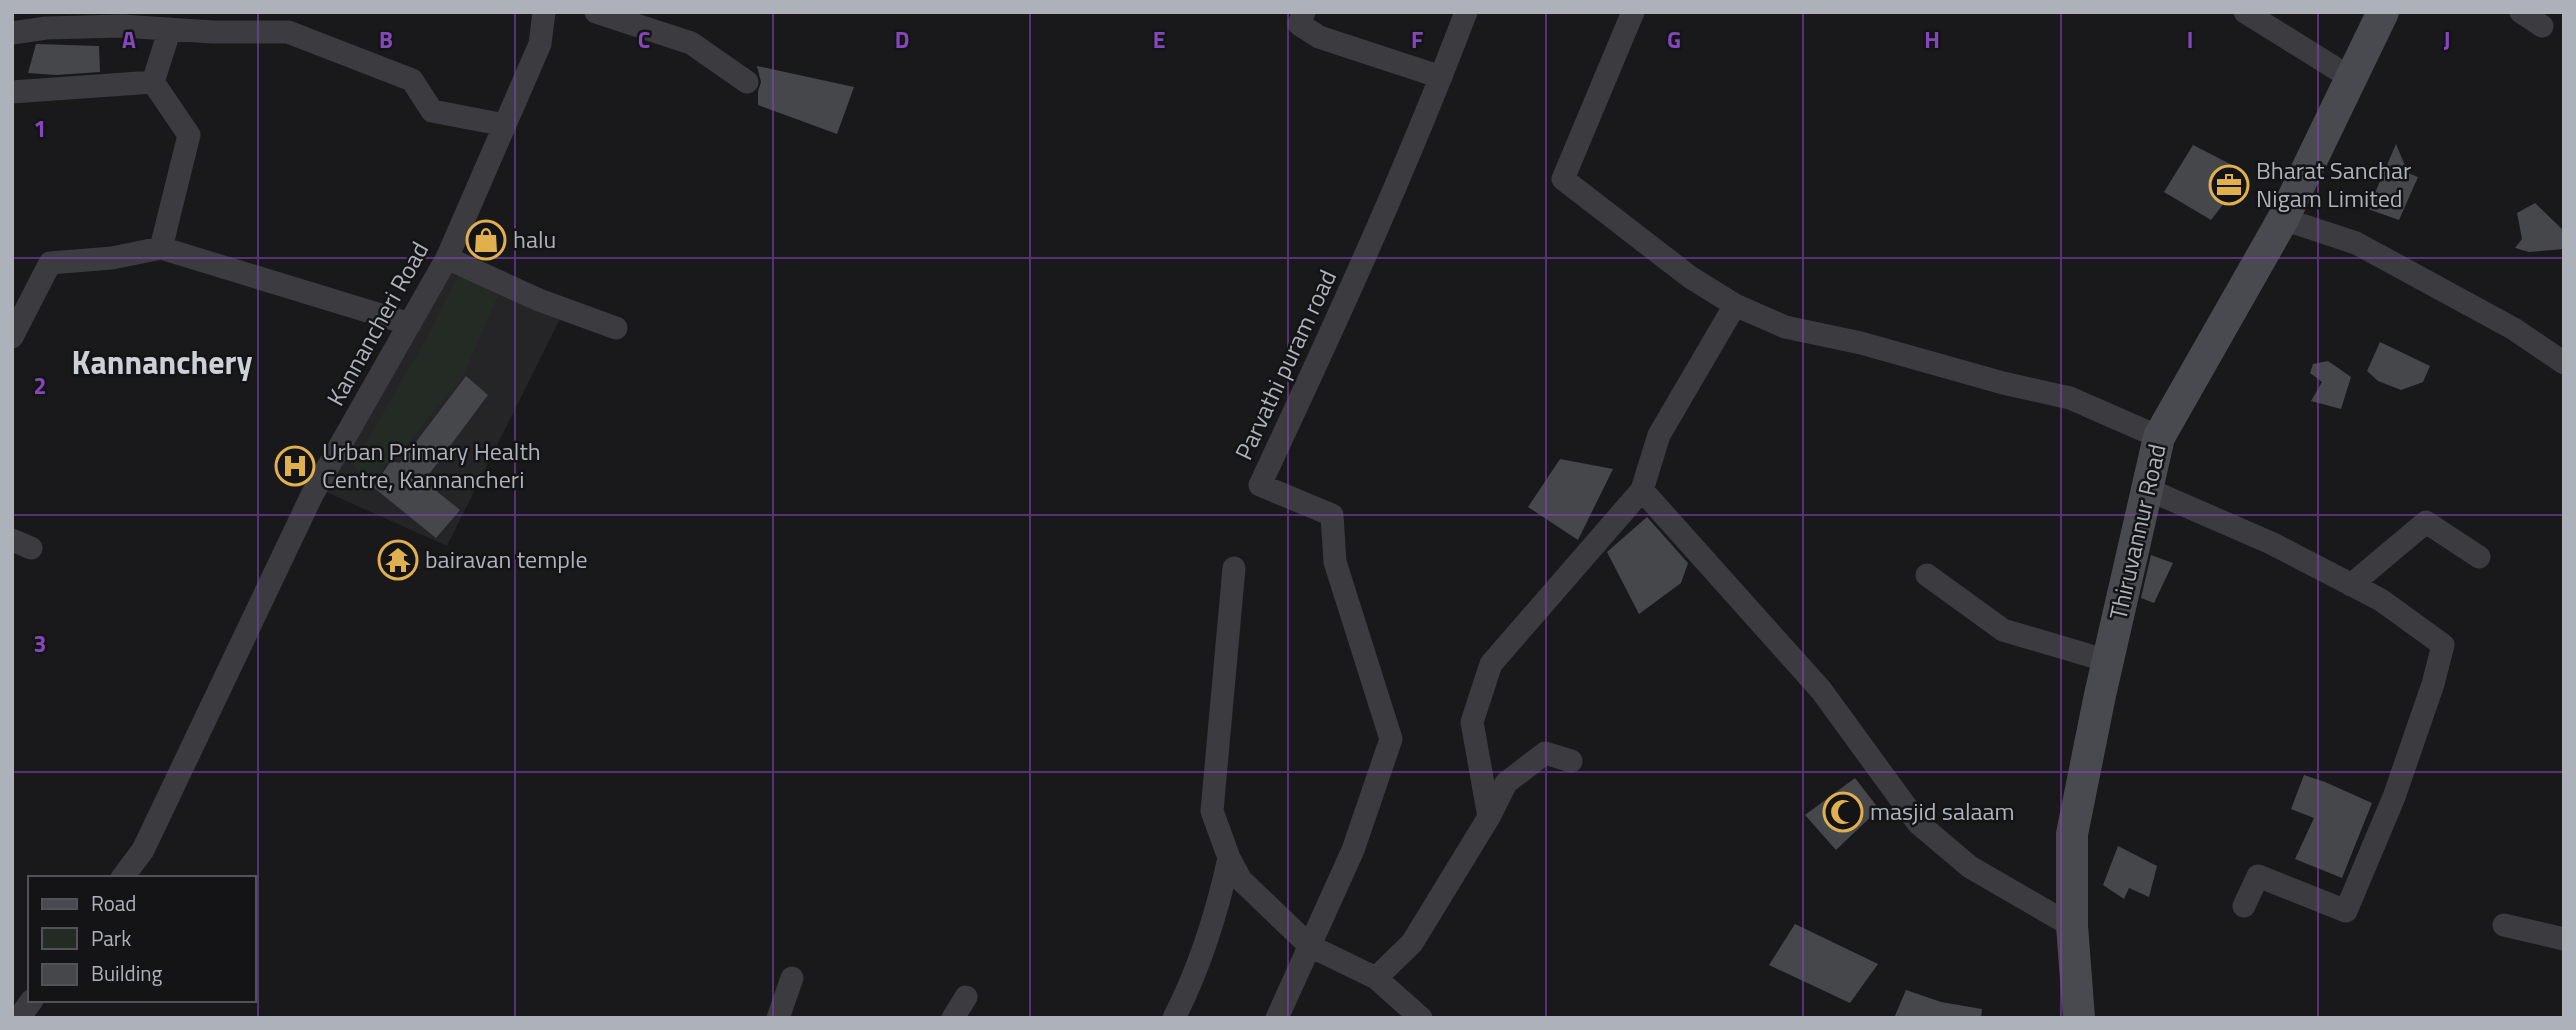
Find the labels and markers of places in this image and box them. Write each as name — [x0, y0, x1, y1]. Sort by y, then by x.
place label: Bharat Sanchar Nigam Limited — [2256, 152, 2411, 216]
office icon: Bharat Sanchar Nigam Limited — [2208, 164, 2250, 206]
shop icon: halu — [465, 219, 507, 261]
place label: halu — [513, 221, 556, 257]
place label: Urban Primary Health Centre, Kannancheri — [322, 433, 541, 497]
hospital icon: Urban Primary Health Centre, Kannancheri — [274, 445, 316, 487]
temple icon: bairavan temple — [377, 539, 419, 581]
place label: bairavan temple — [425, 541, 588, 577]
mosque icon: masjid salaam — [1822, 791, 1864, 833]
place label: masjid salaam — [1870, 793, 2015, 829]

